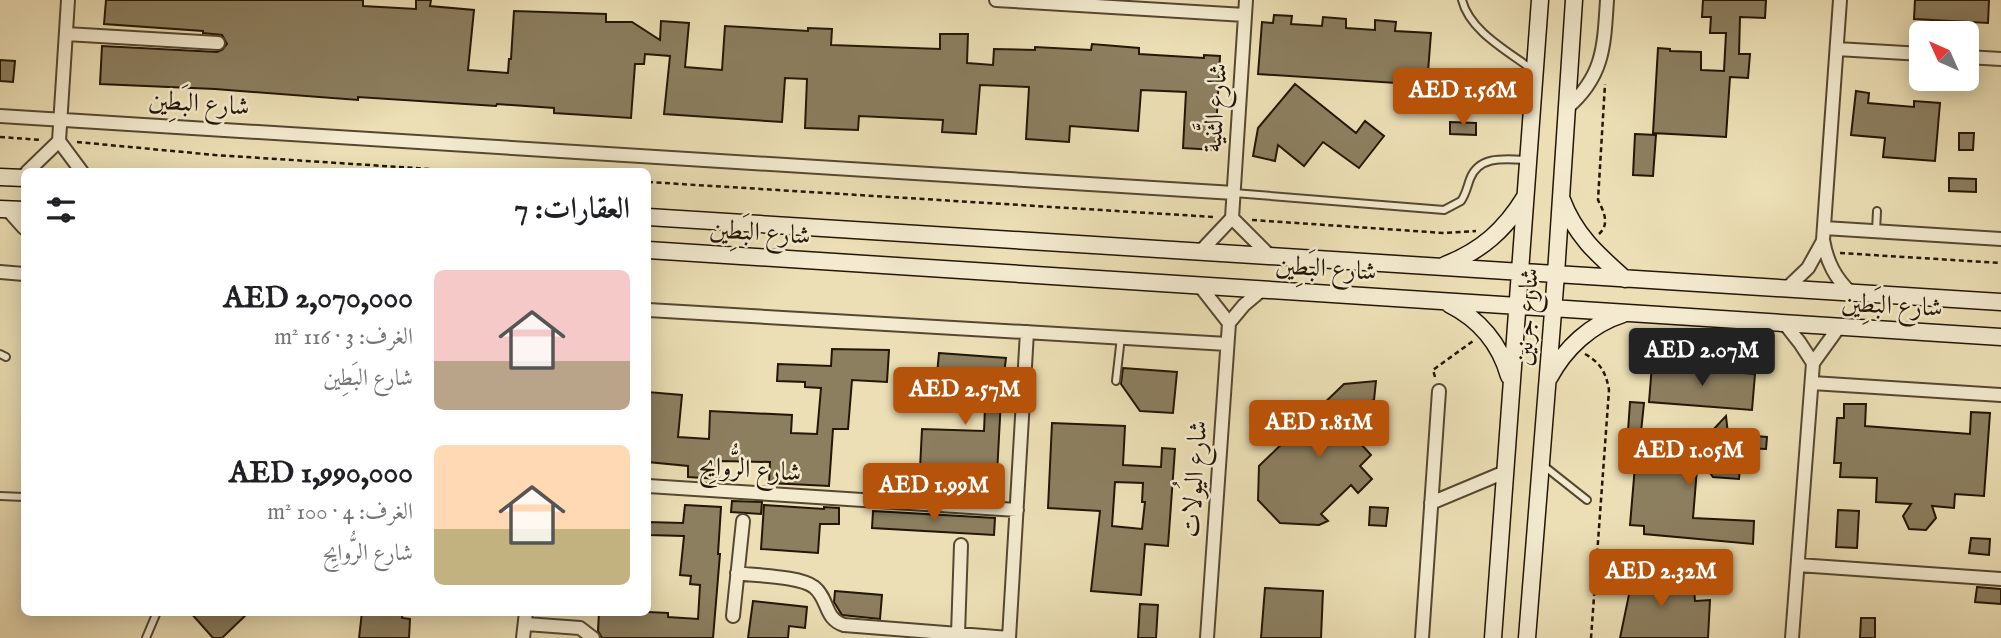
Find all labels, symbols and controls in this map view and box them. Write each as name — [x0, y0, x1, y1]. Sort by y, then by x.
north arrow — [1909, 21, 1979, 91]
map controls — [1909, 21, 1979, 91]
street label: شارع الثَّنية — [1190, 62, 1240, 154]
pin: AED 1.56M — [1383, 68, 1543, 128]
text: AED 1.56M — [1409, 76, 1517, 105]
street label: شارع البَطِين — [147, 81, 251, 128]
icon: filters — [42, 191, 80, 229]
text: العقارات: 7 — [514, 191, 630, 229]
street label: شارع البَطِين — [708, 210, 812, 257]
street label: شارع البَطِين — [1274, 246, 1378, 293]
street label: شارع جرنين — [1507, 267, 1551, 367]
text: AED 2,070,000 — [224, 280, 413, 318]
street label: شارع البَطِين — [1840, 284, 1944, 329]
icon: home — [490, 298, 574, 382]
text: الغرف: 3 · 116 m² — [274, 323, 413, 352]
pin: AED 2.07M — [1622, 328, 1782, 388]
text: AED 2.07M — [1645, 336, 1759, 365]
text: شارع البَطِين — [323, 364, 413, 393]
pin: AED 2.57M — [885, 368, 1045, 427]
text: AED 2.57M — [909, 375, 1021, 404]
pin: AED 1.81M — [1239, 400, 1399, 460]
text: AED 1.81M — [1265, 408, 1373, 437]
street label: شارع اليُولات — [1168, 419, 1220, 539]
pin: AED 1.05M — [1609, 428, 1769, 488]
text: AED 1.05M — [1634, 436, 1744, 465]
street label: شارع الرُّوايِح — [697, 440, 803, 494]
text: AED 1,990,000 — [229, 455, 413, 493]
pin: AED 1.99M — [854, 463, 1014, 523]
text: AED 1.99M — [879, 471, 989, 500]
icon: home — [490, 473, 574, 557]
text: الغرف: 4 · 100 m² — [267, 498, 413, 527]
text: شارع الرُّوايِح — [322, 539, 413, 568]
pin: AED 2.32M — [1581, 550, 1741, 609]
text: AED 2.32M — [1605, 557, 1717, 586]

